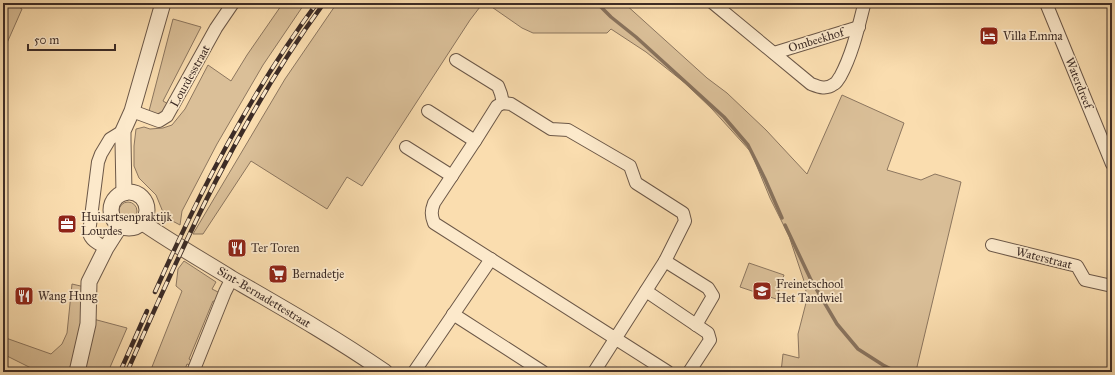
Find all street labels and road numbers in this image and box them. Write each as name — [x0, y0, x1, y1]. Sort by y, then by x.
street label: Ombeekhof — [787, 24, 847, 55]
street label: Lourdesstraat — [167, 42, 213, 109]
street label: Waterdreef — [1062, 55, 1096, 112]
street label: Waterstraat — [1015, 244, 1074, 272]
street label: Sint-Bernadettestraat — [215, 263, 314, 331]

